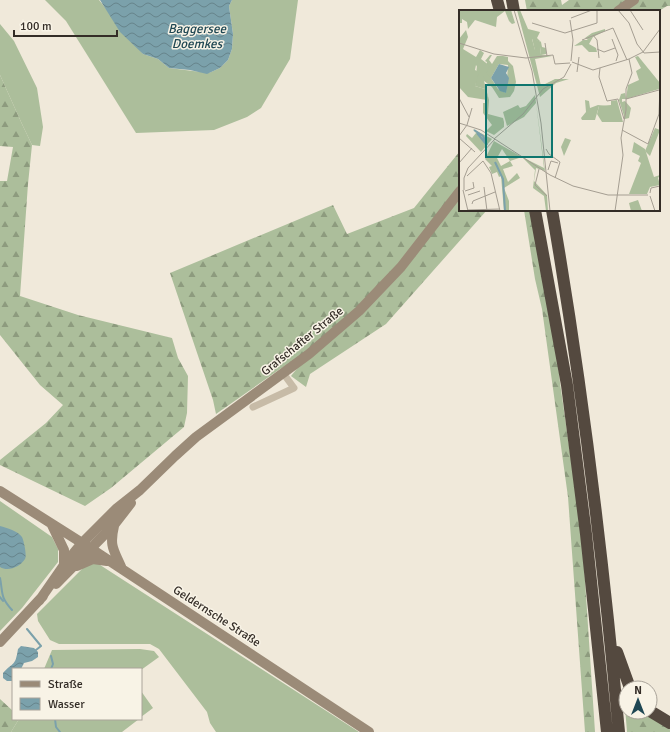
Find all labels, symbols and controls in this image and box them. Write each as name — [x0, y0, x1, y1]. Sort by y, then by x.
inset map — [459, 10, 660, 211]
scale bar — [14, 12, 117, 38]
text: 100 m — [20, 19, 52, 34]
water label: Baggersee Doemkes — [168, 21, 228, 52]
street label: Grafschafter Straße — [258, 304, 346, 379]
street label: Geldernsche Straße — [170, 583, 263, 650]
legend — [12, 668, 142, 720]
text: Straße — [48, 677, 83, 692]
north arrow — [618, 680, 658, 720]
text: N — [634, 684, 642, 697]
text: Wasser — [48, 697, 85, 712]

